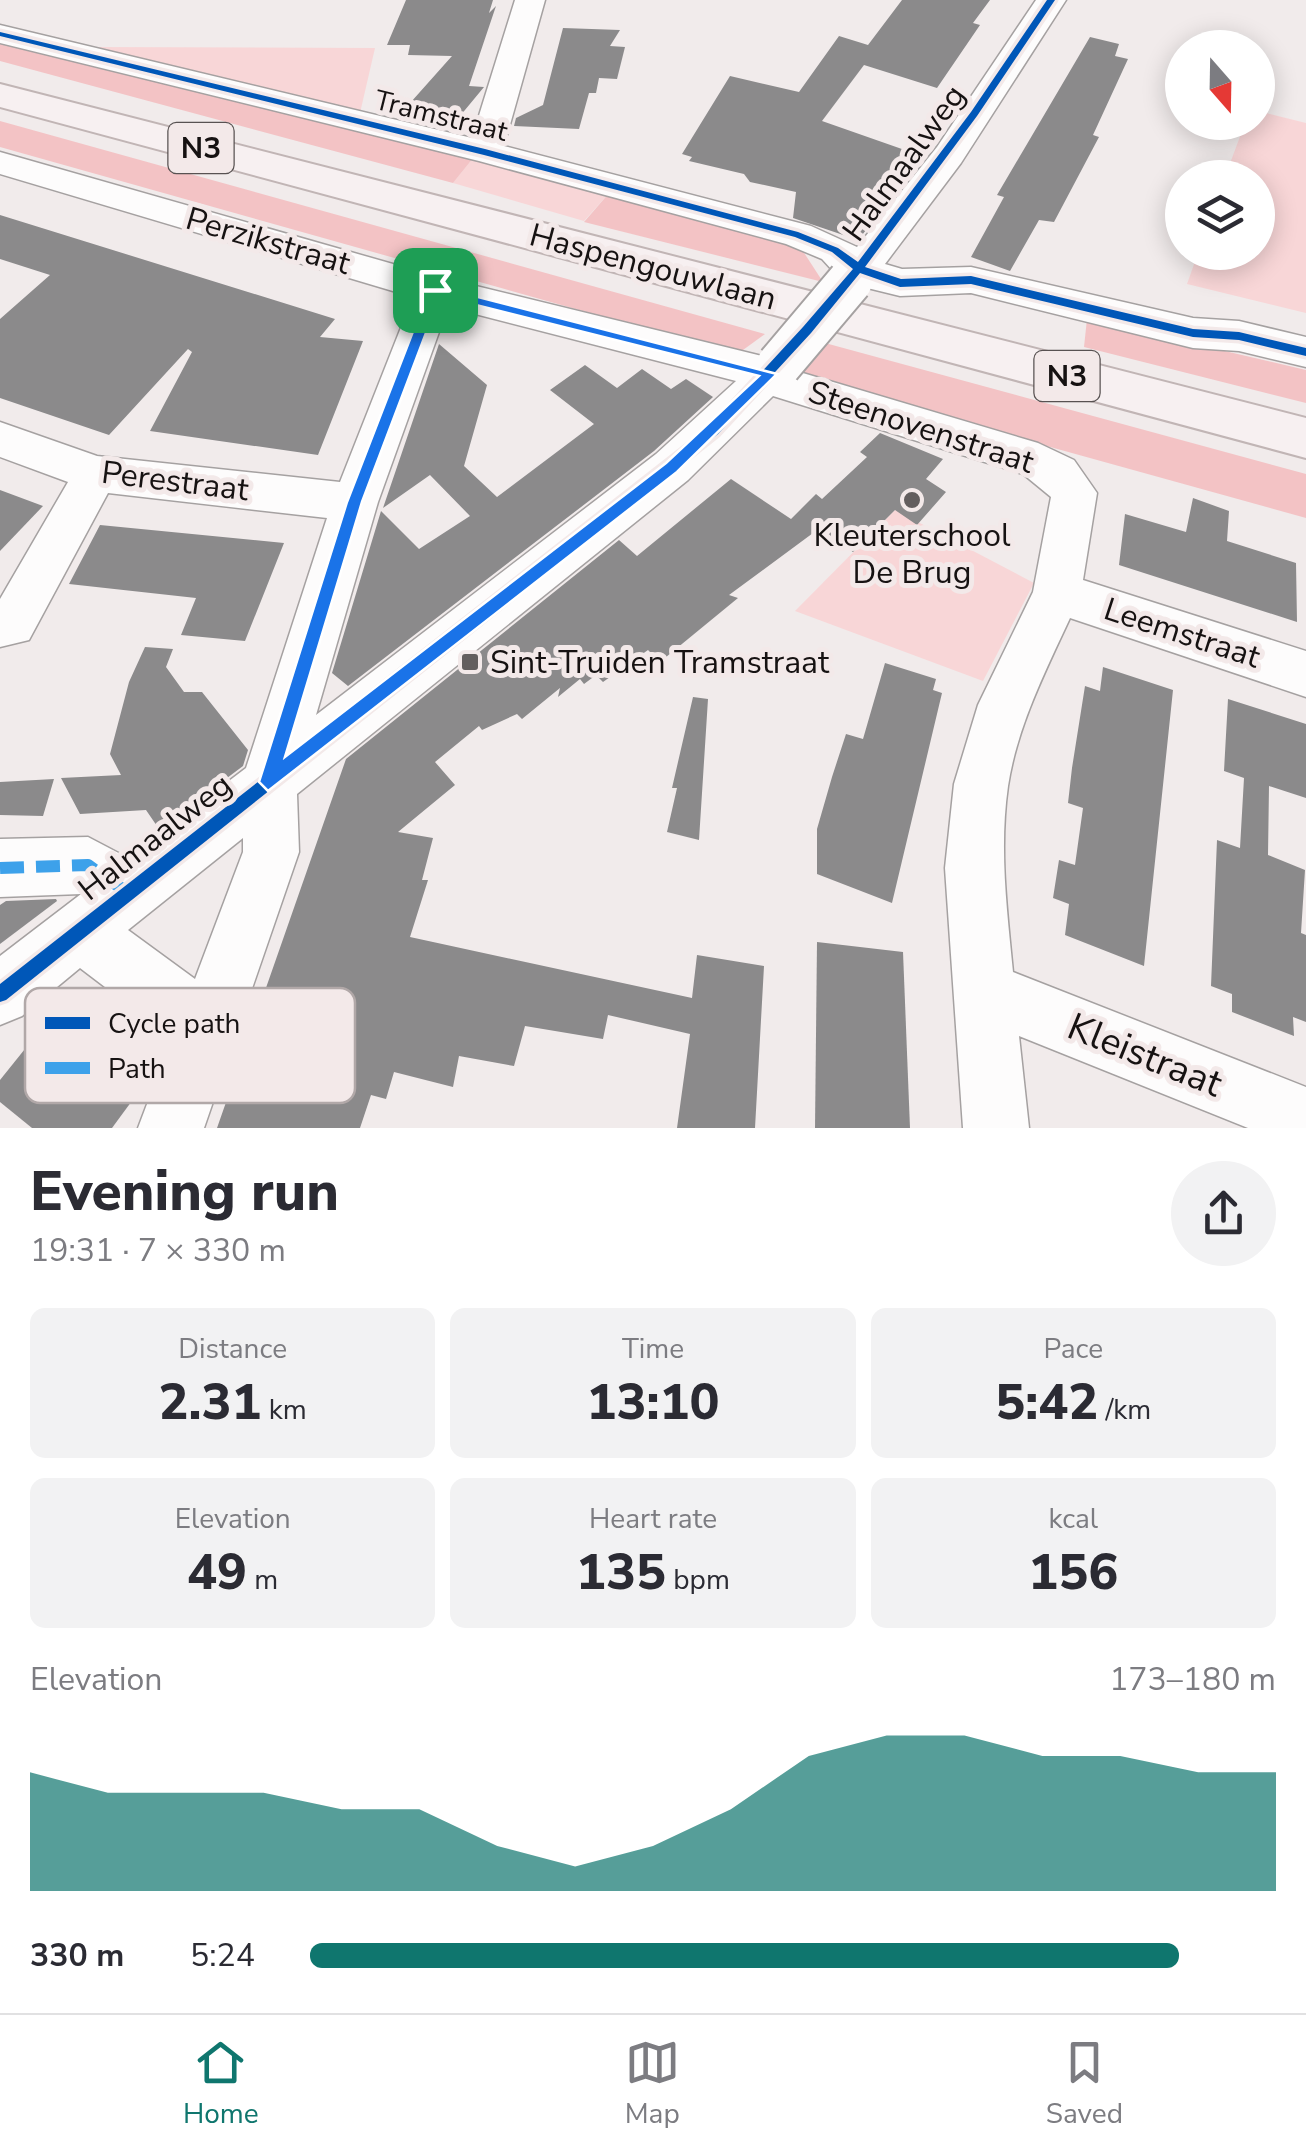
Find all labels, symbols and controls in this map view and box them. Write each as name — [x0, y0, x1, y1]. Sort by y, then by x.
north arrow — [1165, 30, 1275, 140]
map controls — [1165, 30, 1275, 270]
street label: Halmaalweg — [833, 76, 975, 250]
street label: Tramstraat — [370, 81, 512, 151]
road number: N3 — [168, 123, 234, 173]
button: layers — [1165, 160, 1275, 270]
street label: Perzikstraat — [181, 197, 356, 285]
street label: Haspengouwlaan — [525, 213, 781, 321]
pin — [393, 248, 478, 333]
icon: arrive — [408, 263, 463, 318]
road number: N3 — [1034, 351, 1100, 401]
street label: Steenovenstraat — [803, 370, 1040, 484]
street label: Perestraat — [99, 451, 252, 511]
marker: Kleuterschool De Brug — [901, 489, 923, 511]
place label: Kleuterschool De Brug — [813, 514, 1011, 594]
street label: Leemstraat — [1099, 588, 1266, 679]
place label: Sint-Truiden Tramstraat — [490, 641, 830, 684]
marker: Sint-Truiden Tramstraat — [459, 651, 481, 673]
street label: Halmaalweg — [69, 764, 241, 910]
legend — [25, 988, 355, 1103]
street label: Kleistraat — [1060, 1001, 1230, 1109]
text: Cycle path — [108, 1005, 240, 1043]
text: Path — [108, 1050, 166, 1088]
text: Evening run — [30, 1154, 339, 1229]
button: share — [1171, 1161, 1276, 1266]
text: 19:31 · 7 × 330 m — [30, 1229, 286, 1272]
text: Distance — [178, 1330, 287, 1368]
text: Time — [622, 1330, 684, 1368]
text: Pace — [1044, 1330, 1103, 1368]
text: 2.31 — [159, 1368, 262, 1437]
text: 13:10 — [586, 1368, 719, 1437]
text: 5:42 — [995, 1368, 1098, 1437]
text: km — [262, 1391, 307, 1429]
text: /km — [1098, 1391, 1151, 1429]
text: Elevation — [175, 1500, 291, 1538]
text: Heart rate — [589, 1500, 717, 1538]
text: kcal — [1049, 1500, 1098, 1538]
text: 49 — [187, 1538, 247, 1607]
text: 135 — [576, 1538, 666, 1607]
text: 156 — [1028, 1538, 1118, 1607]
text: m — [247, 1561, 278, 1599]
text: bpm — [666, 1561, 730, 1599]
text: Elevation — [30, 1658, 163, 1701]
text: 173–180 m — [1109, 1658, 1276, 1701]
text: 330 m — [30, 1934, 124, 1977]
text: 5:24 — [190, 1934, 255, 1977]
tab: Home — [183, 2035, 259, 2133]
tab: Map — [625, 2035, 680, 2133]
tab: Saved — [1046, 2035, 1123, 2133]

